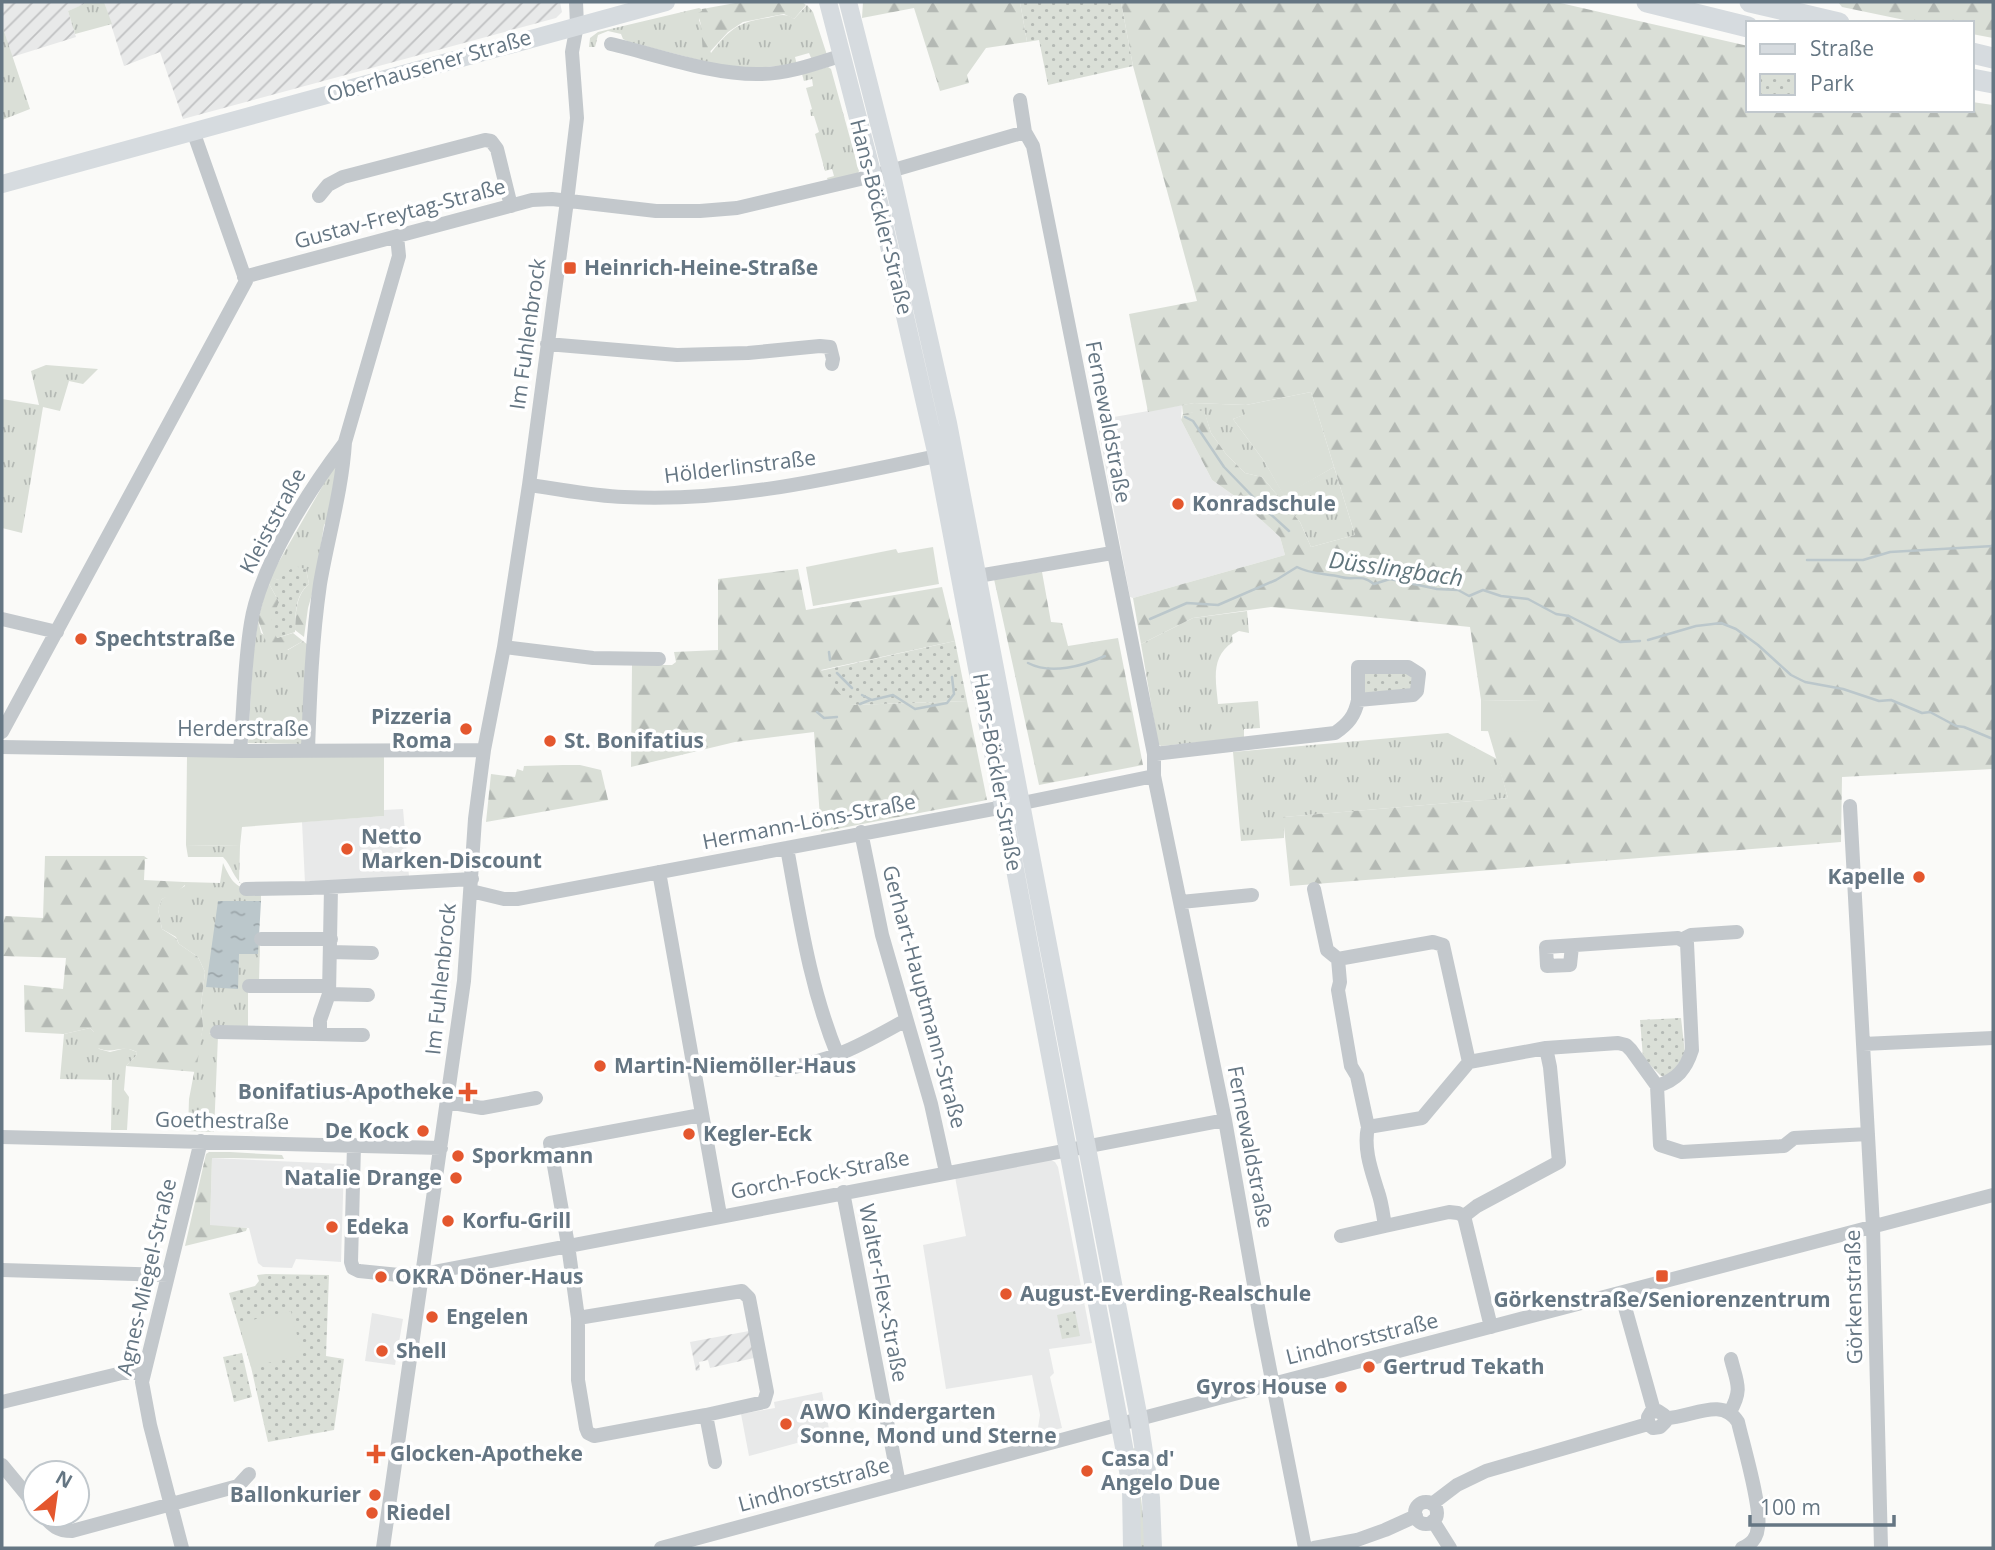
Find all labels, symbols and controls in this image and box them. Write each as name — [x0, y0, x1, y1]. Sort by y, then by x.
legend — [1746, 21, 1974, 112]
street label: Oberhausener Straße — [323, 22, 534, 108]
text: Straße — [1810, 34, 1874, 62]
text: Park — [1810, 69, 1854, 97]
street label: Hans-Böckler-Straße — [844, 116, 920, 317]
street label: Gustav-Freytag-Straße — [291, 171, 509, 255]
place label: Heinrich-Heine-Straße — [584, 253, 818, 281]
street label: Im Fuhlenbrock — [503, 256, 551, 411]
marker: Heinrich-Heine-Straße — [562, 260, 578, 276]
street label: Fernewaldstraße — [1080, 338, 1138, 505]
street label: Hölderlinstraße — [662, 443, 817, 489]
street label: Kleiststraße — [233, 463, 312, 578]
place label: Konradschule — [1192, 489, 1336, 517]
marker: Konradschule — [1170, 496, 1186, 512]
water label: Düsslingbach — [1327, 543, 1465, 593]
place label: Spechtstraße — [95, 624, 235, 652]
marker: Spechtstraße — [73, 631, 89, 647]
street label: Hans-Böckler-Straße — [967, 671, 1029, 873]
place label: Pizzeria Roma — [371, 702, 452, 754]
street label: Herderstraße — [177, 714, 309, 742]
marker: Pizzeria Roma — [458, 721, 474, 737]
place label: St. Bonifatius — [564, 726, 704, 754]
marker: St. Bonifatius — [542, 733, 558, 749]
street label: Hermann-Löns-Straße — [700, 787, 918, 855]
place label: Netto Marken-Discount — [361, 822, 542, 874]
marker: Netto Marken-Discount — [339, 841, 355, 857]
street label: Gerhart-Hauptmann-Straße — [876, 862, 974, 1131]
place label: Kapelle — [1827, 862, 1905, 890]
marker: Kapelle — [1911, 869, 1927, 885]
street label: Im Fuhlenbrock — [418, 902, 462, 1056]
place label: Martin-Niemöller-Haus — [614, 1051, 856, 1079]
marker: Martin-Niemöller-Haus — [592, 1058, 608, 1074]
street label: Fernewaldstraße — [1222, 1063, 1280, 1230]
place label: Bonifatius-Apotheke — [238, 1077, 454, 1105]
marker: Bonifatius-Apotheke — [460, 1084, 476, 1100]
street label: Goethestraße — [155, 1105, 289, 1135]
place label: De Kock — [325, 1116, 410, 1144]
place label: Kegler-Eck — [703, 1119, 813, 1147]
marker: De Kock — [415, 1123, 431, 1139]
marker: Kegler-Eck — [681, 1126, 697, 1142]
place label: Sporkmann — [472, 1141, 593, 1169]
street label: Gorch-Fock-Straße — [728, 1143, 912, 1205]
marker: Sporkmann — [450, 1148, 466, 1164]
place label: Natalie Drange — [284, 1163, 442, 1191]
marker: Natalie Drange — [448, 1170, 464, 1186]
street label: Agnes-Miegel-Straße — [110, 1175, 182, 1378]
street label: Walter-Flex-Straße — [853, 1201, 915, 1384]
place label: Korfu-Grill — [462, 1206, 571, 1234]
place label: Edeka — [346, 1212, 409, 1240]
marker: Korfu-Grill — [440, 1213, 456, 1229]
marker: Edeka — [324, 1219, 340, 1235]
street label: Görkenstraße — [1838, 1229, 1868, 1365]
place label: OKRA Döner-Haus — [395, 1262, 584, 1290]
marker: Görkenstraße/Seniorenzentrum — [1654, 1268, 1670, 1284]
marker: OKRA Döner-Haus — [373, 1269, 389, 1285]
place label: August-Everding-Realschule — [1020, 1279, 1311, 1307]
place label: Görkenstraße/Seniorenzentrum — [1493, 1285, 1831, 1313]
marker: August-Everding-Realschule — [998, 1286, 1014, 1302]
place label: Engelen — [446, 1302, 528, 1330]
street label: Lindhorststraße — [1283, 1306, 1441, 1371]
marker: Engelen — [424, 1309, 440, 1325]
place label: Shell — [396, 1336, 447, 1364]
marker: Shell — [374, 1343, 390, 1359]
place label: Gertrud Tekath — [1383, 1352, 1545, 1380]
marker: Gertrud Tekath — [1361, 1359, 1377, 1375]
place label: Gyros House — [1196, 1372, 1327, 1400]
marker: Gyros House — [1333, 1379, 1349, 1395]
place label: AWO Kindergarten Sonne, Mond und Sterne — [800, 1397, 1057, 1449]
marker: AWO Kindergarten Sonne, Mond und Sterne — [778, 1416, 794, 1432]
place label: Glocken-Apotheke — [390, 1439, 583, 1467]
place label: Casa d' Angelo Due — [1101, 1444, 1220, 1496]
marker: Glocken-Apotheke — [368, 1446, 384, 1462]
street label: Lindhorststraße — [735, 1450, 893, 1518]
north arrow — [21, 1459, 91, 1529]
marker: Casa d' Angelo Due — [1079, 1463, 1095, 1479]
text: N — [51, 1464, 77, 1494]
place label: Ballonkurier — [230, 1480, 361, 1508]
scale bar — [1750, 1484, 1894, 1528]
marker: Ballonkurier — [367, 1487, 383, 1503]
text: 100 m — [1760, 1493, 1821, 1521]
place label: Riedel — [386, 1498, 451, 1526]
marker: Riedel — [364, 1505, 380, 1521]

